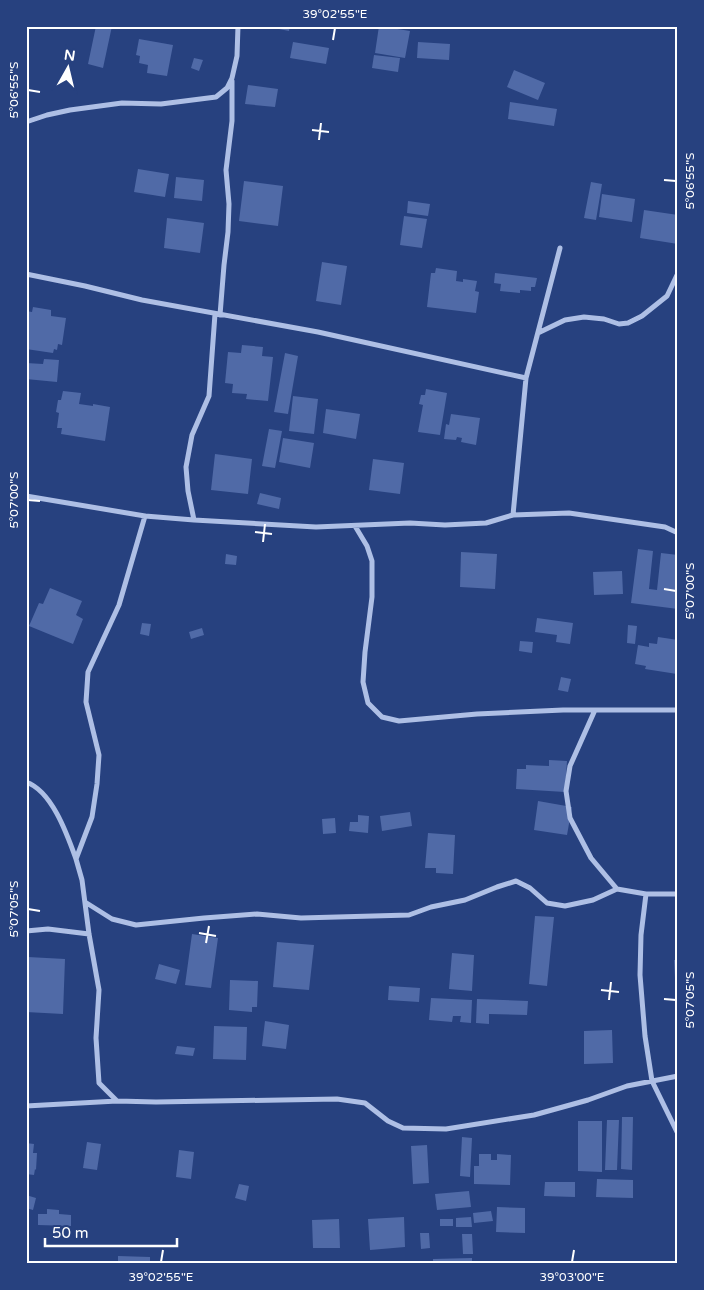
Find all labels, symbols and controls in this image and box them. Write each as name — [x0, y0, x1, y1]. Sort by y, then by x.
text: 39°02'55"E — [302, 7, 368, 21]
north arrow — [42, 42, 92, 92]
text: N — [63, 46, 76, 65]
text: 5°06'55"S — [7, 62, 21, 118]
text: 5°06'55"S — [683, 153, 697, 209]
text: 5°07'00"S — [7, 472, 21, 528]
text: 5°07'00"S — [683, 563, 697, 619]
text: 5°07'05"S — [7, 881, 21, 937]
text: 5°07'05"S — [683, 972, 697, 1028]
scale bar — [45, 1215, 178, 1247]
text: 50 m — [52, 1224, 89, 1242]
text: 39°02'55"E — [128, 1270, 194, 1284]
text: 39°03'00"E — [539, 1270, 605, 1284]

